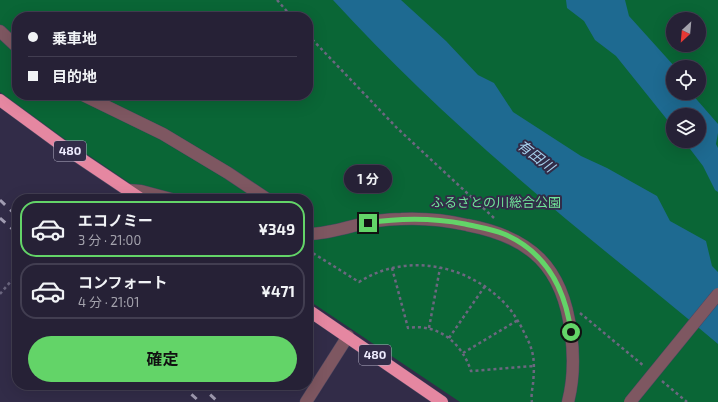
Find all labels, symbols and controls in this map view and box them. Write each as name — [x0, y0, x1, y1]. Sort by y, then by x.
north arrow — [666, 12, 706, 52]
map controls — [666, 12, 706, 148]
text: 乗車地 — [52, 29, 97, 47]
button: locate — [666, 60, 706, 100]
text: 目的地 — [52, 67, 97, 85]
button: layers — [666, 108, 706, 148]
water label: 有田川 — [515, 136, 560, 176]
road number: 480 — [54, 141, 86, 161]
callout: 1 分 — [344, 165, 392, 193]
text: 1 分 — [357, 171, 379, 187]
park label: ふるさとの川総合公園 — [431, 194, 561, 210]
icon: car — [30, 211, 66, 247]
text: エコノミー — [78, 211, 153, 229]
route end — [359, 214, 377, 232]
text: ¥349 — [258, 220, 295, 238]
text: 3 分 · 21:00 — [78, 232, 141, 248]
icon: car — [30, 273, 66, 309]
text: コンフォート — [78, 273, 168, 291]
text: ¥471 — [261, 282, 295, 300]
text: 4 分 · 21:01 — [78, 294, 139, 310]
route start — [562, 323, 580, 341]
button: 確定 — [28, 336, 297, 382]
road number: 480 — [359, 345, 391, 365]

